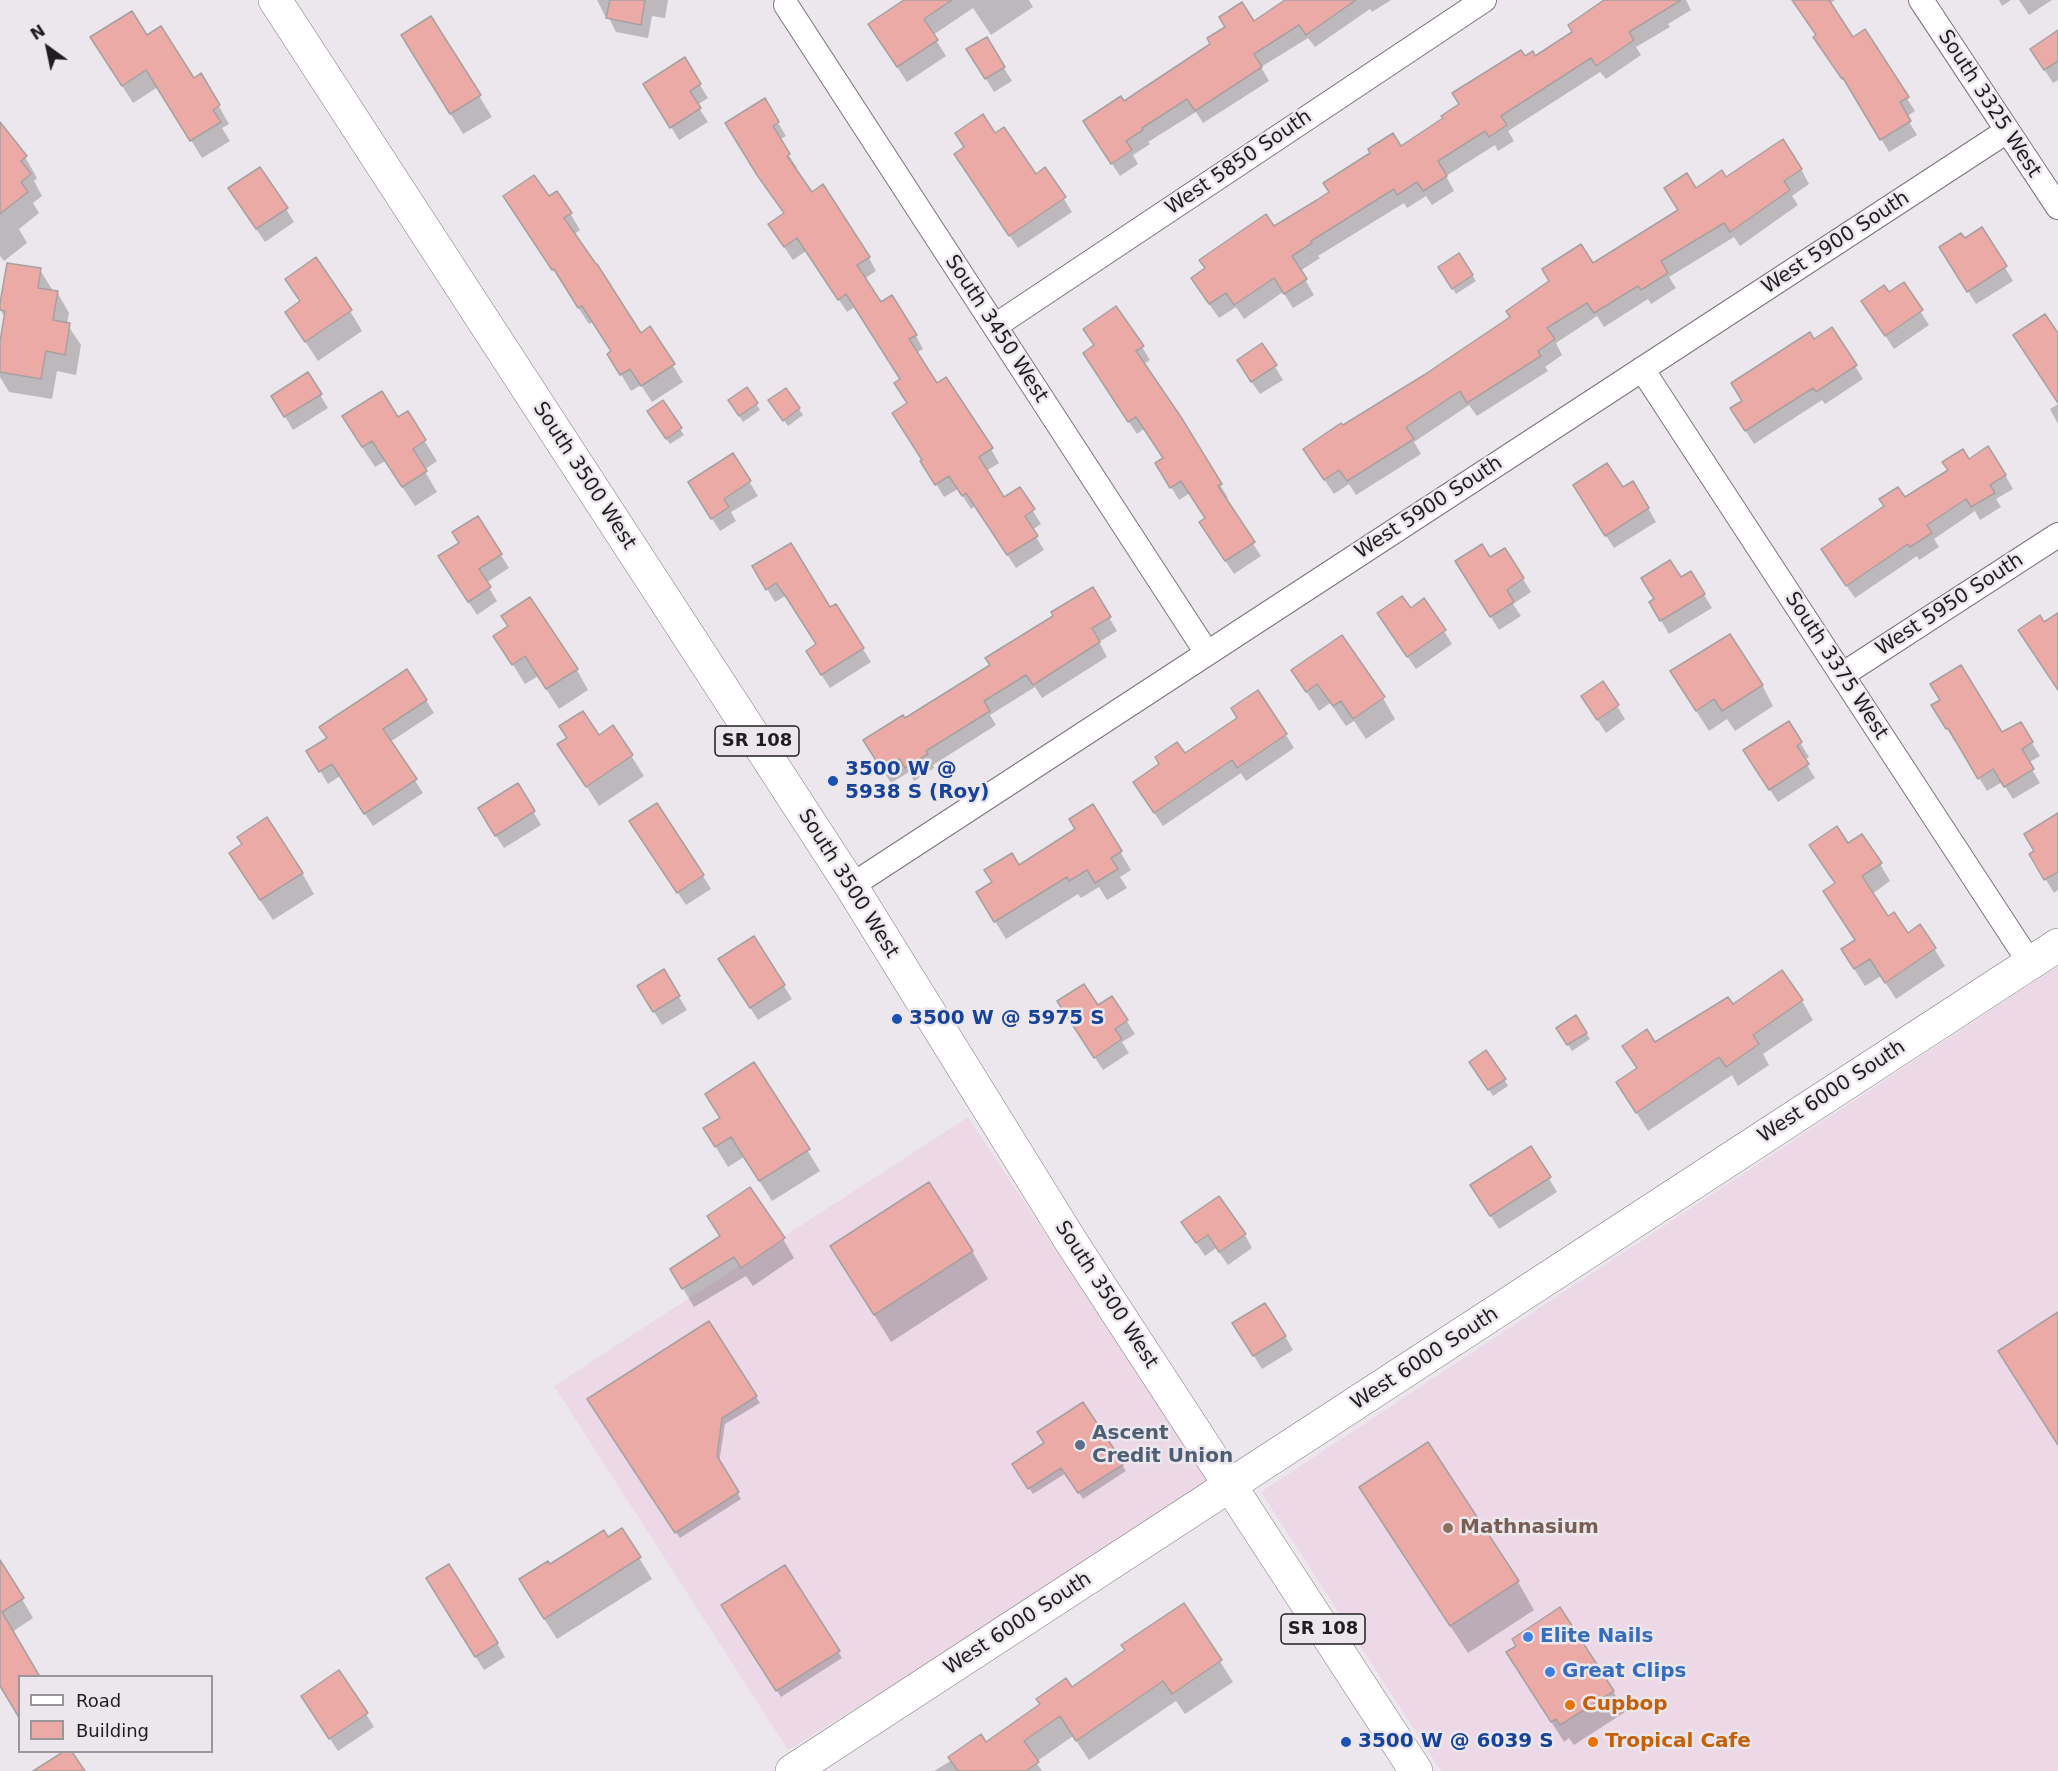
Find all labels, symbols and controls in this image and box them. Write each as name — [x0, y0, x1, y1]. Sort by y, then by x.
north arrow — [18, 18, 78, 78]
text: N — [27, 21, 49, 44]
street label: South 3325 West — [1932, 26, 2046, 182]
street label: West 5850 South — [1161, 105, 1317, 221]
street label: West 5900 South — [1758, 186, 1914, 300]
street label: South 3450 West — [939, 251, 1053, 407]
street label: South 3500 West — [527, 398, 641, 554]
street label: West 5900 South — [1351, 451, 1507, 565]
street label: West 5950 South — [1872, 548, 2028, 662]
street label: South 3375 West — [1779, 588, 1893, 744]
road number: SR 108 — [715, 726, 799, 756]
place label: 3500 W @ 5938 S (Roy) — [845, 758, 989, 805]
marker: 3500 W @ 5938 S (Roy) — [826, 774, 840, 788]
street label: South 3500 West — [793, 805, 903, 963]
place label: 3500 W @ 5975 S — [909, 1007, 1105, 1031]
marker: 3500 W @ 5975 S — [890, 1012, 904, 1026]
street label: West 6000 South — [1754, 1035, 1910, 1149]
street label: South 3500 West — [1049, 1217, 1163, 1373]
street label: West 6000 South — [1347, 1302, 1503, 1416]
place label: Ascent Credit Union — [1092, 1422, 1233, 1469]
marker: Ascent Credit Union — [1073, 1438, 1087, 1452]
place label: Mathnasium — [1460, 1516, 1599, 1540]
marker: Mathnasium — [1441, 1521, 1455, 1535]
street label: West 6000 South — [940, 1567, 1096, 1681]
road number: SR 108 — [1281, 1614, 1365, 1644]
place label: Elite Nails — [1540, 1625, 1653, 1649]
marker: Elite Nails — [1521, 1630, 1535, 1644]
place label: Great Clips — [1562, 1660, 1686, 1684]
marker: Great Clips — [1543, 1665, 1557, 1679]
legend — [18, 1675, 213, 1753]
text: Road — [76, 1690, 121, 1711]
place label: Cupbop — [1582, 1693, 1668, 1717]
marker: Cupbop — [1563, 1698, 1577, 1712]
text: Building — [76, 1720, 149, 1741]
place label: 3500 W @ 6039 S — [1358, 1730, 1554, 1754]
place label: Tropical Cafe — [1605, 1730, 1751, 1754]
marker: 3500 W @ 6039 S — [1339, 1735, 1353, 1749]
marker: Tropical Cafe — [1586, 1735, 1600, 1749]

